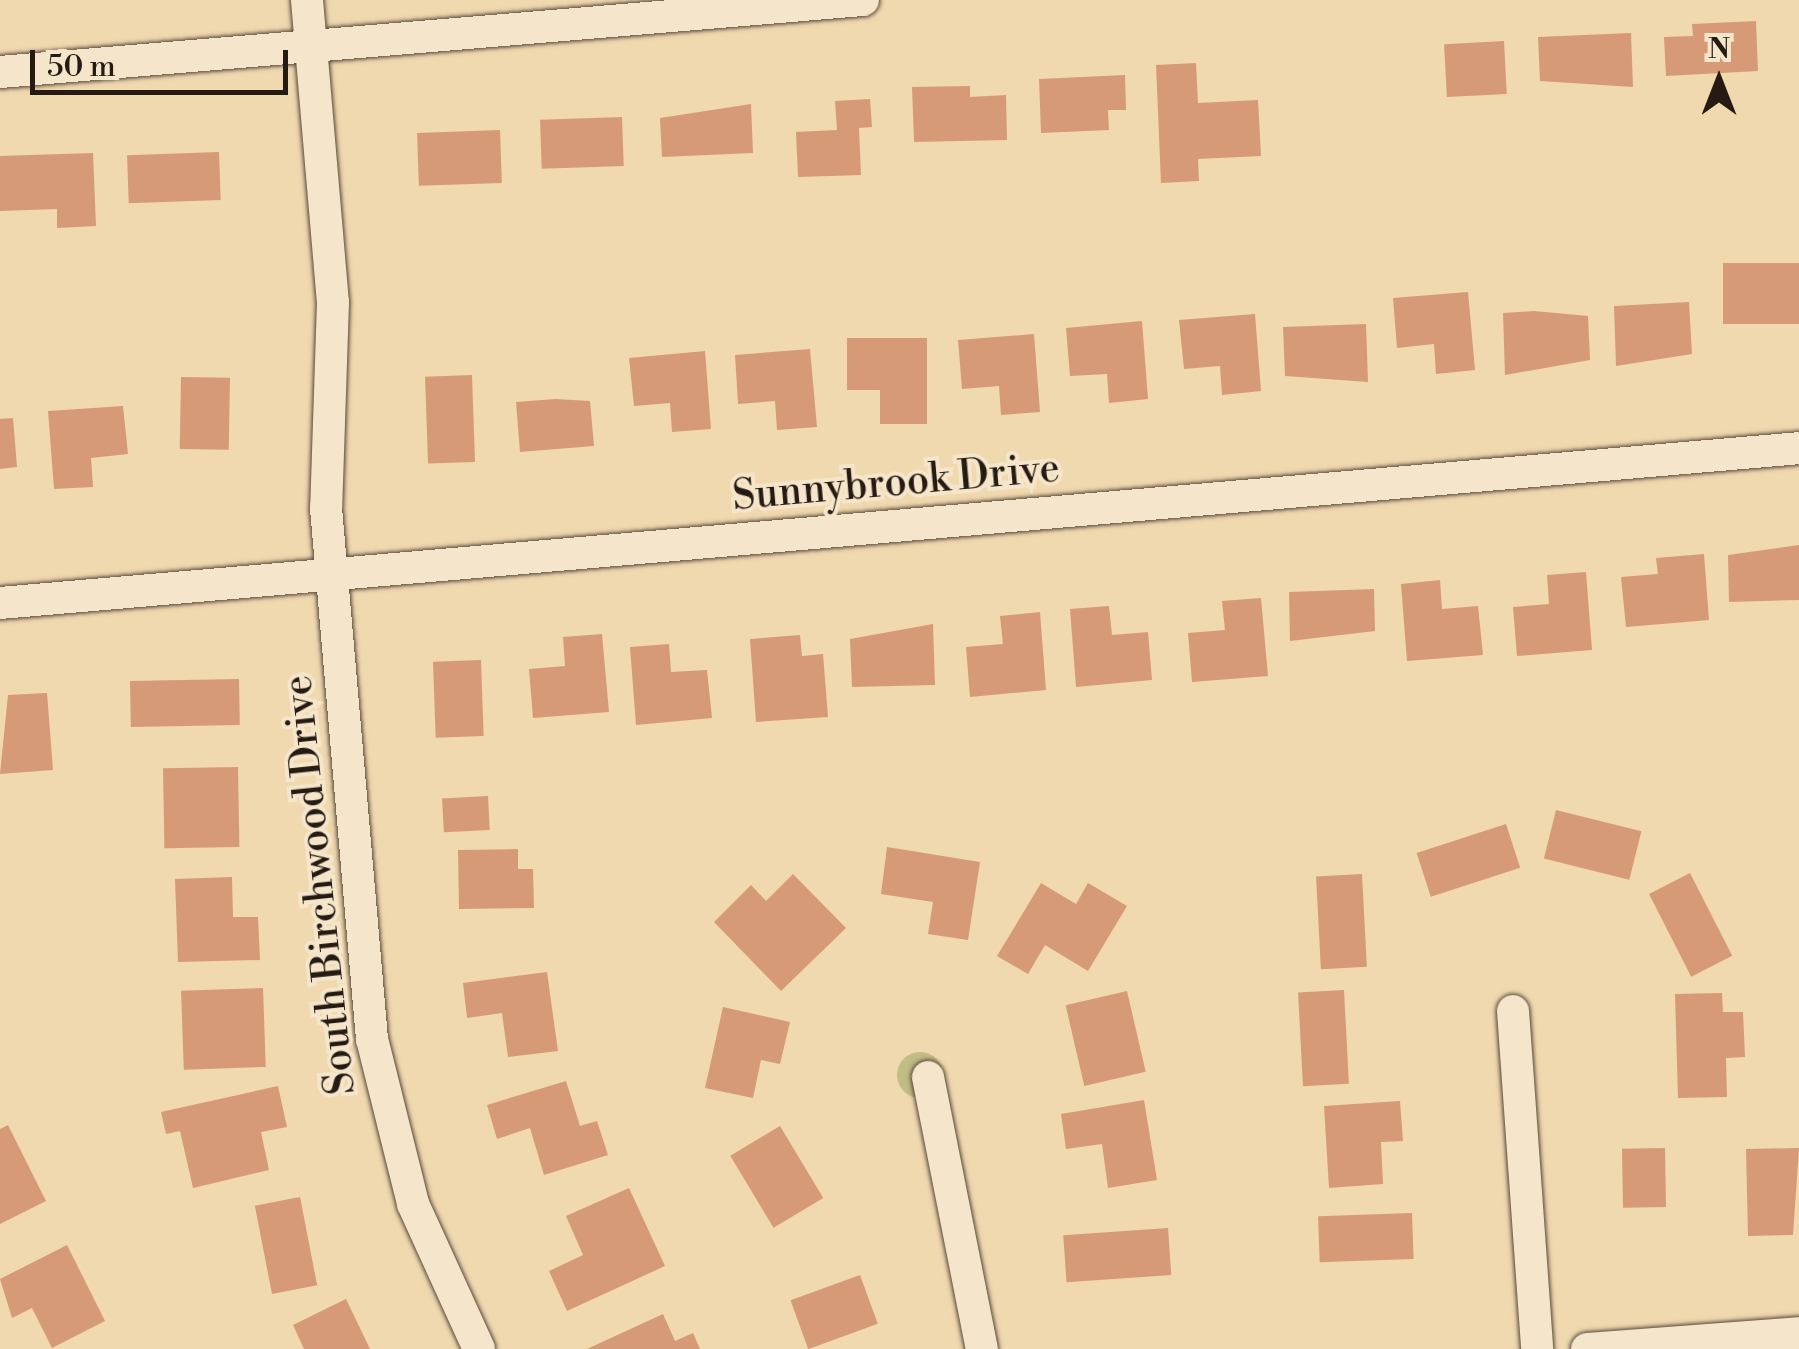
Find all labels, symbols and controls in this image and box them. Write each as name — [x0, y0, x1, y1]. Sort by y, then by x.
scale bar — [35, 30, 292, 92]
north arrow — [1669, 30, 1769, 130]
text: N — [1708, 32, 1730, 67]
text: 50 m — [47, 48, 116, 86]
street label: Sunnybrook Drive — [730, 445, 1062, 521]
street label: South Birchwood Drive — [274, 673, 366, 1097]

